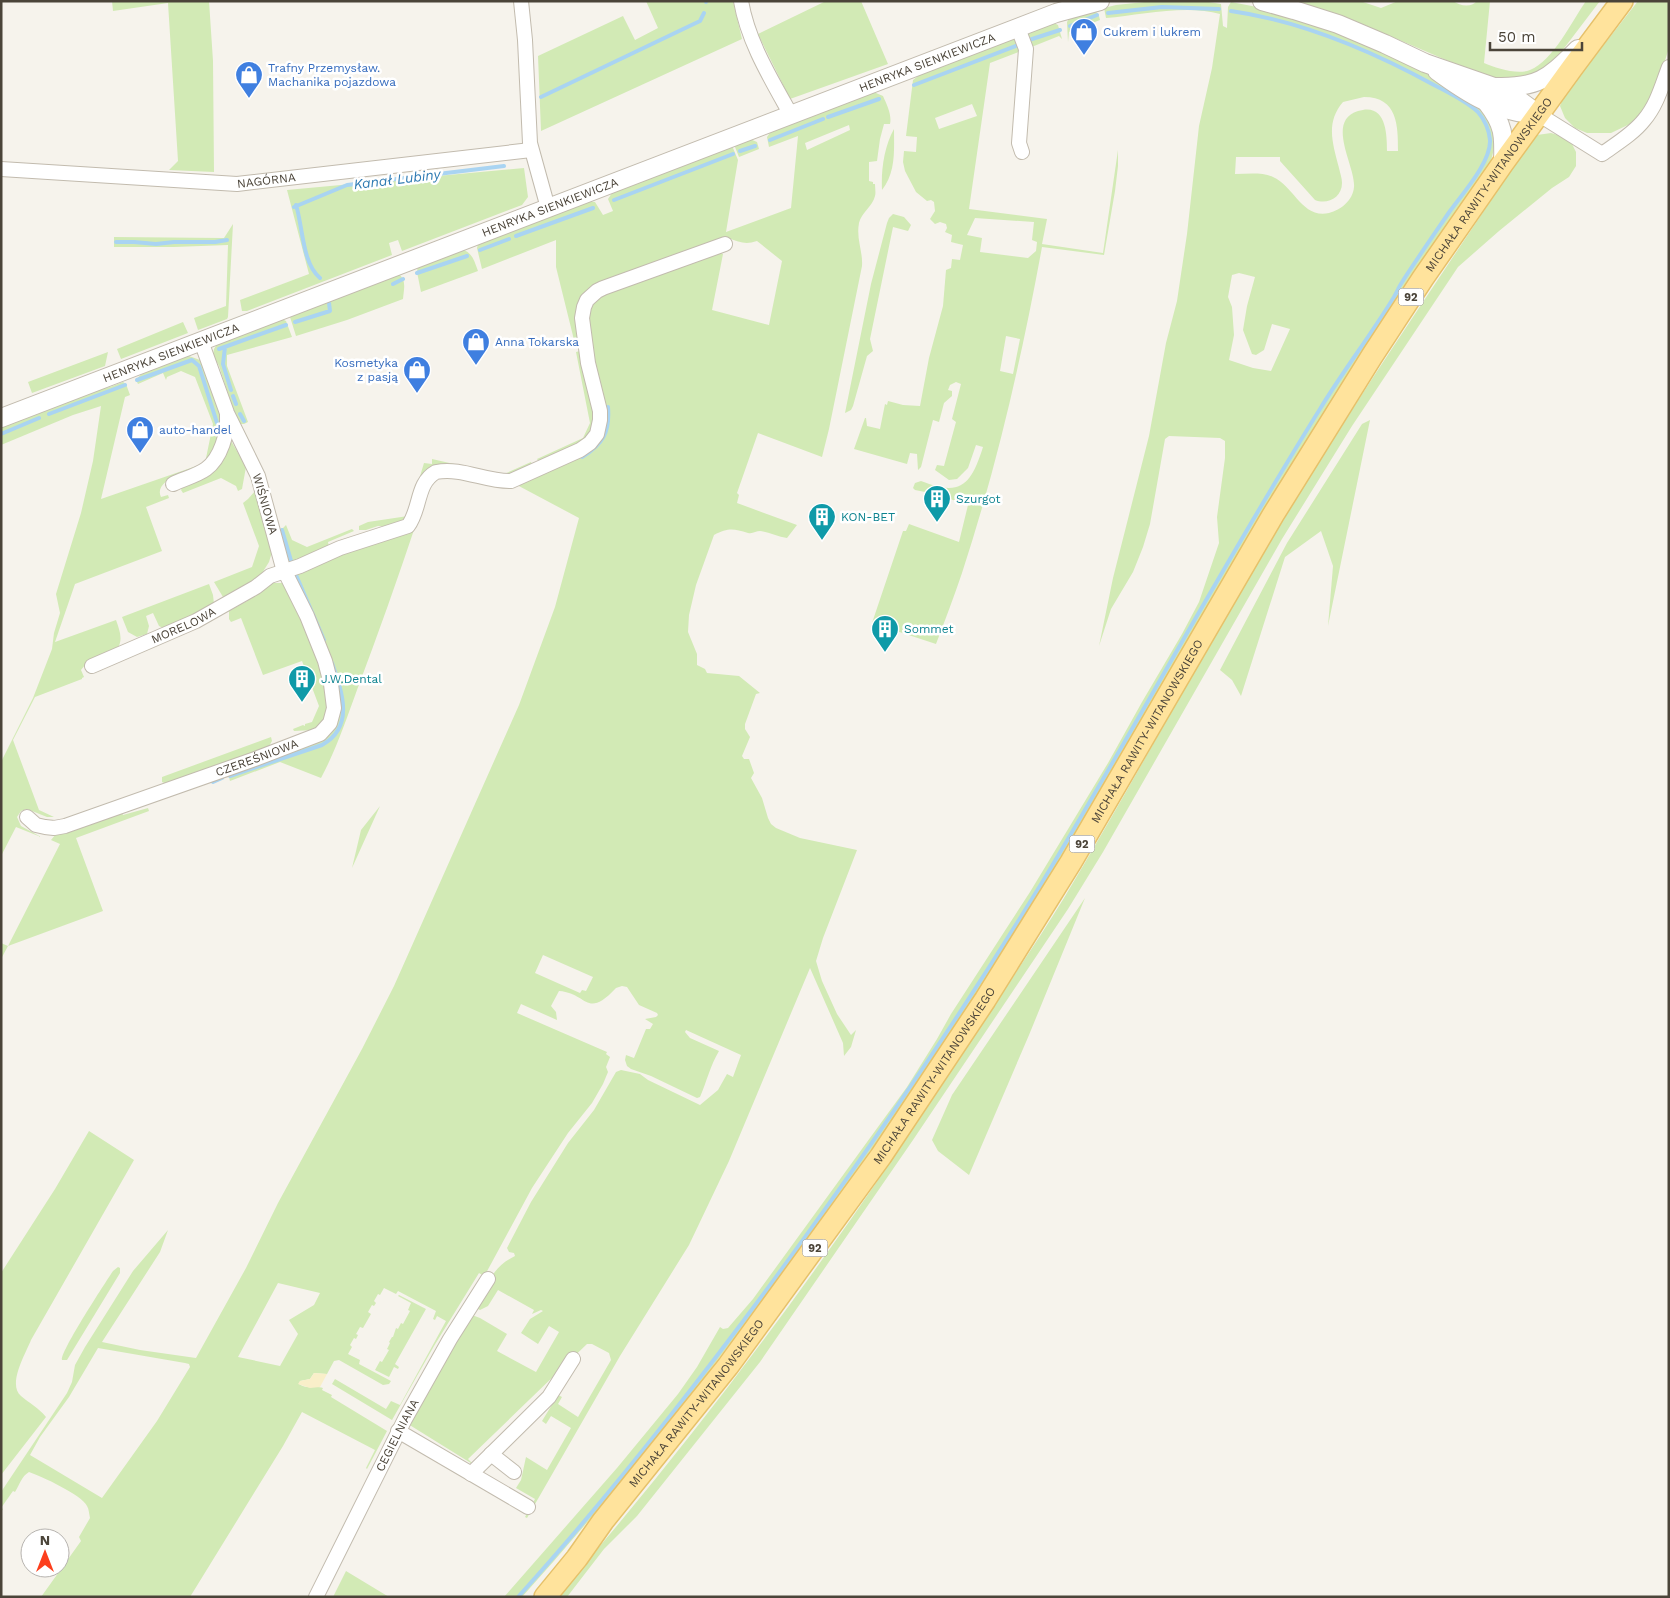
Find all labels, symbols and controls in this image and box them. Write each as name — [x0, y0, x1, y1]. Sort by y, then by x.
shop icon: Cukrem i lukrem — [1069, 17, 1099, 56]
scale bar — [1490, 20, 1582, 52]
place label: Cukrem i lukrem — [1103, 25, 1201, 39]
text: 50 m — [1498, 28, 1535, 46]
street label: HENRYKA SIENKIEWICZA — [857, 30, 997, 95]
shop icon: Trafny Przemysław. Machanika pojazdowa — [234, 60, 264, 99]
place label: Trafny Przemysław. Machanika pojazdowa — [268, 61, 396, 89]
street label: MICHAŁA RAWITY-WITANOWSKIEGO — [1423, 95, 1555, 274]
water label: Kanał Lubiny — [353, 166, 442, 192]
street label: NAGÓRNA — [236, 170, 296, 191]
street label: HENRYKA SIENKIEWICZA — [480, 175, 620, 240]
road number: 92 — [1398, 288, 1424, 306]
street label: HENRYKA SIENKIEWICZA — [101, 320, 241, 385]
shop icon: Anna Tokarska — [461, 327, 491, 366]
place label: Anna Tokarska — [495, 335, 579, 349]
shop icon: Kosmetyka z pasją — [402, 355, 432, 394]
place label: Kosmetyka z pasją — [334, 356, 398, 384]
shop icon: auto-handel — [125, 415, 155, 454]
place label: auto-handel — [159, 423, 232, 437]
street label: WIŚNIOWA — [250, 472, 280, 536]
building icon: Szurgot — [922, 484, 952, 523]
place label: Szurgot — [956, 492, 1001, 506]
building icon: KON-BET — [807, 502, 837, 541]
place label: KON-BET — [841, 510, 895, 524]
street label: MORELOWA — [149, 604, 218, 647]
building icon: Sommet — [870, 614, 900, 653]
place label: Sommet — [904, 622, 954, 636]
street label: MICHAŁA RAWITY-WITANOWSKIEGO — [1088, 637, 1206, 825]
building icon: J.W.Dental — [287, 664, 317, 703]
place label: J.W.Dental — [321, 672, 382, 686]
street label: CZEREŚNIOWA — [214, 736, 300, 779]
road number: 92 — [1070, 836, 1094, 852]
street label: MICHAŁA RAWITY-WITANOWSKIEGO — [870, 985, 998, 1167]
road number: 92 — [802, 1240, 828, 1256]
street label: MICHAŁA RAWITY-WITANOWSKIEGO — [626, 1316, 767, 1490]
street label: CEGIELNIANA — [373, 1396, 422, 1474]
north arrow — [20, 1528, 70, 1578]
text: N — [40, 1532, 50, 1548]

